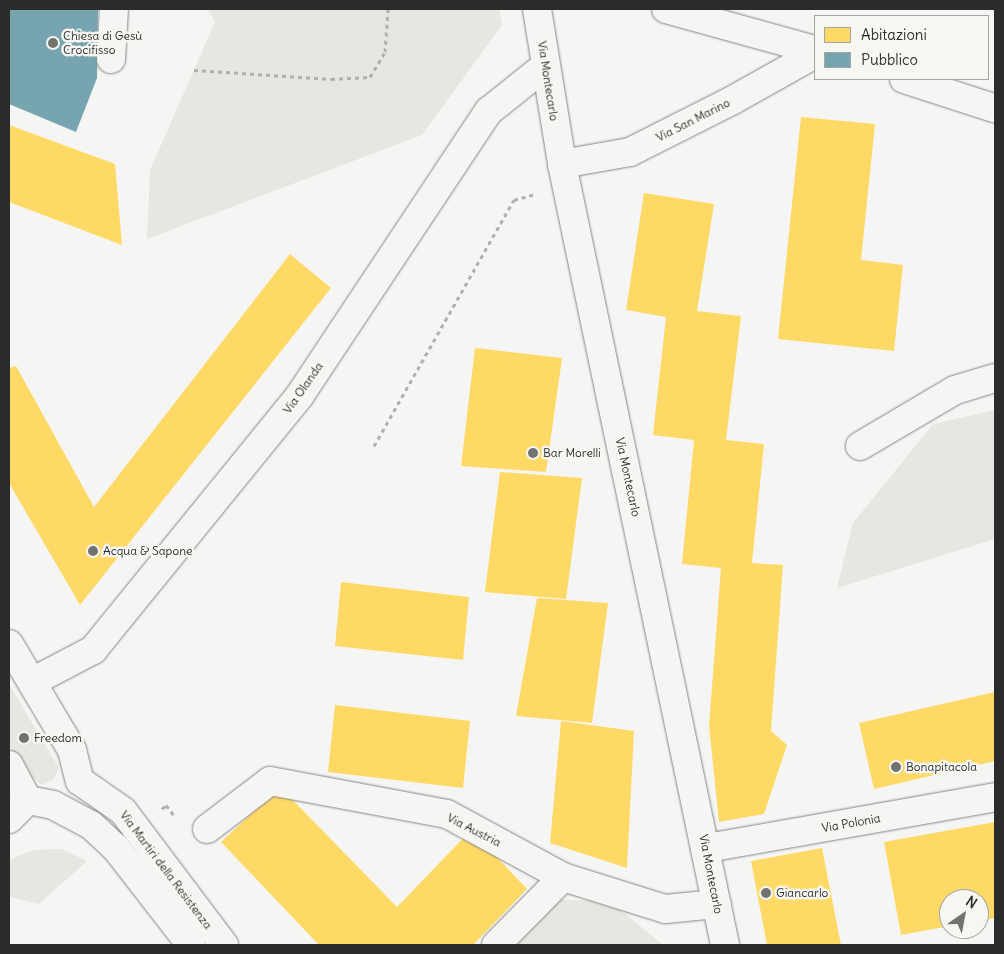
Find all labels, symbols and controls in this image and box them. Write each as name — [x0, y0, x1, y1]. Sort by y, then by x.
legend — [814, 15, 989, 80]
text: Abitazioni — [861, 25, 927, 44]
place label: Chiesa di Gesù Crocifisso — [63, 29, 142, 57]
marker: Chiesa di Gesù Crocifisso — [47, 37, 59, 49]
street label: Via Montecarlo — [535, 40, 561, 122]
text: Pubblico — [861, 50, 918, 69]
street label: Via San Marino — [654, 95, 732, 145]
street label: Via Olanda — [280, 359, 326, 417]
street label: Via Montecarlo — [613, 436, 643, 518]
place label: Bar Morelli — [543, 446, 601, 460]
marker: Bar Morelli — [527, 447, 539, 459]
place label: Acqua & Sapone — [103, 544, 193, 558]
marker: Acqua & Sapone — [87, 545, 99, 557]
place label: Freedom — [34, 731, 82, 745]
marker: Freedom — [18, 732, 30, 744]
place label: Bonapitacola — [906, 760, 977, 774]
marker: Bonapitacola — [890, 761, 902, 773]
street label: Via Martiri della Resistenza — [117, 808, 215, 932]
street label: Via Austria — [445, 810, 503, 850]
street label: Via Polonia — [820, 811, 882, 835]
street label: Via Montecarlo — [696, 833, 726, 915]
place label: Giancarlo — [776, 886, 828, 900]
marker: Giancarlo — [760, 887, 772, 899]
north arrow — [939, 889, 989, 939]
text: N — [963, 892, 981, 912]

